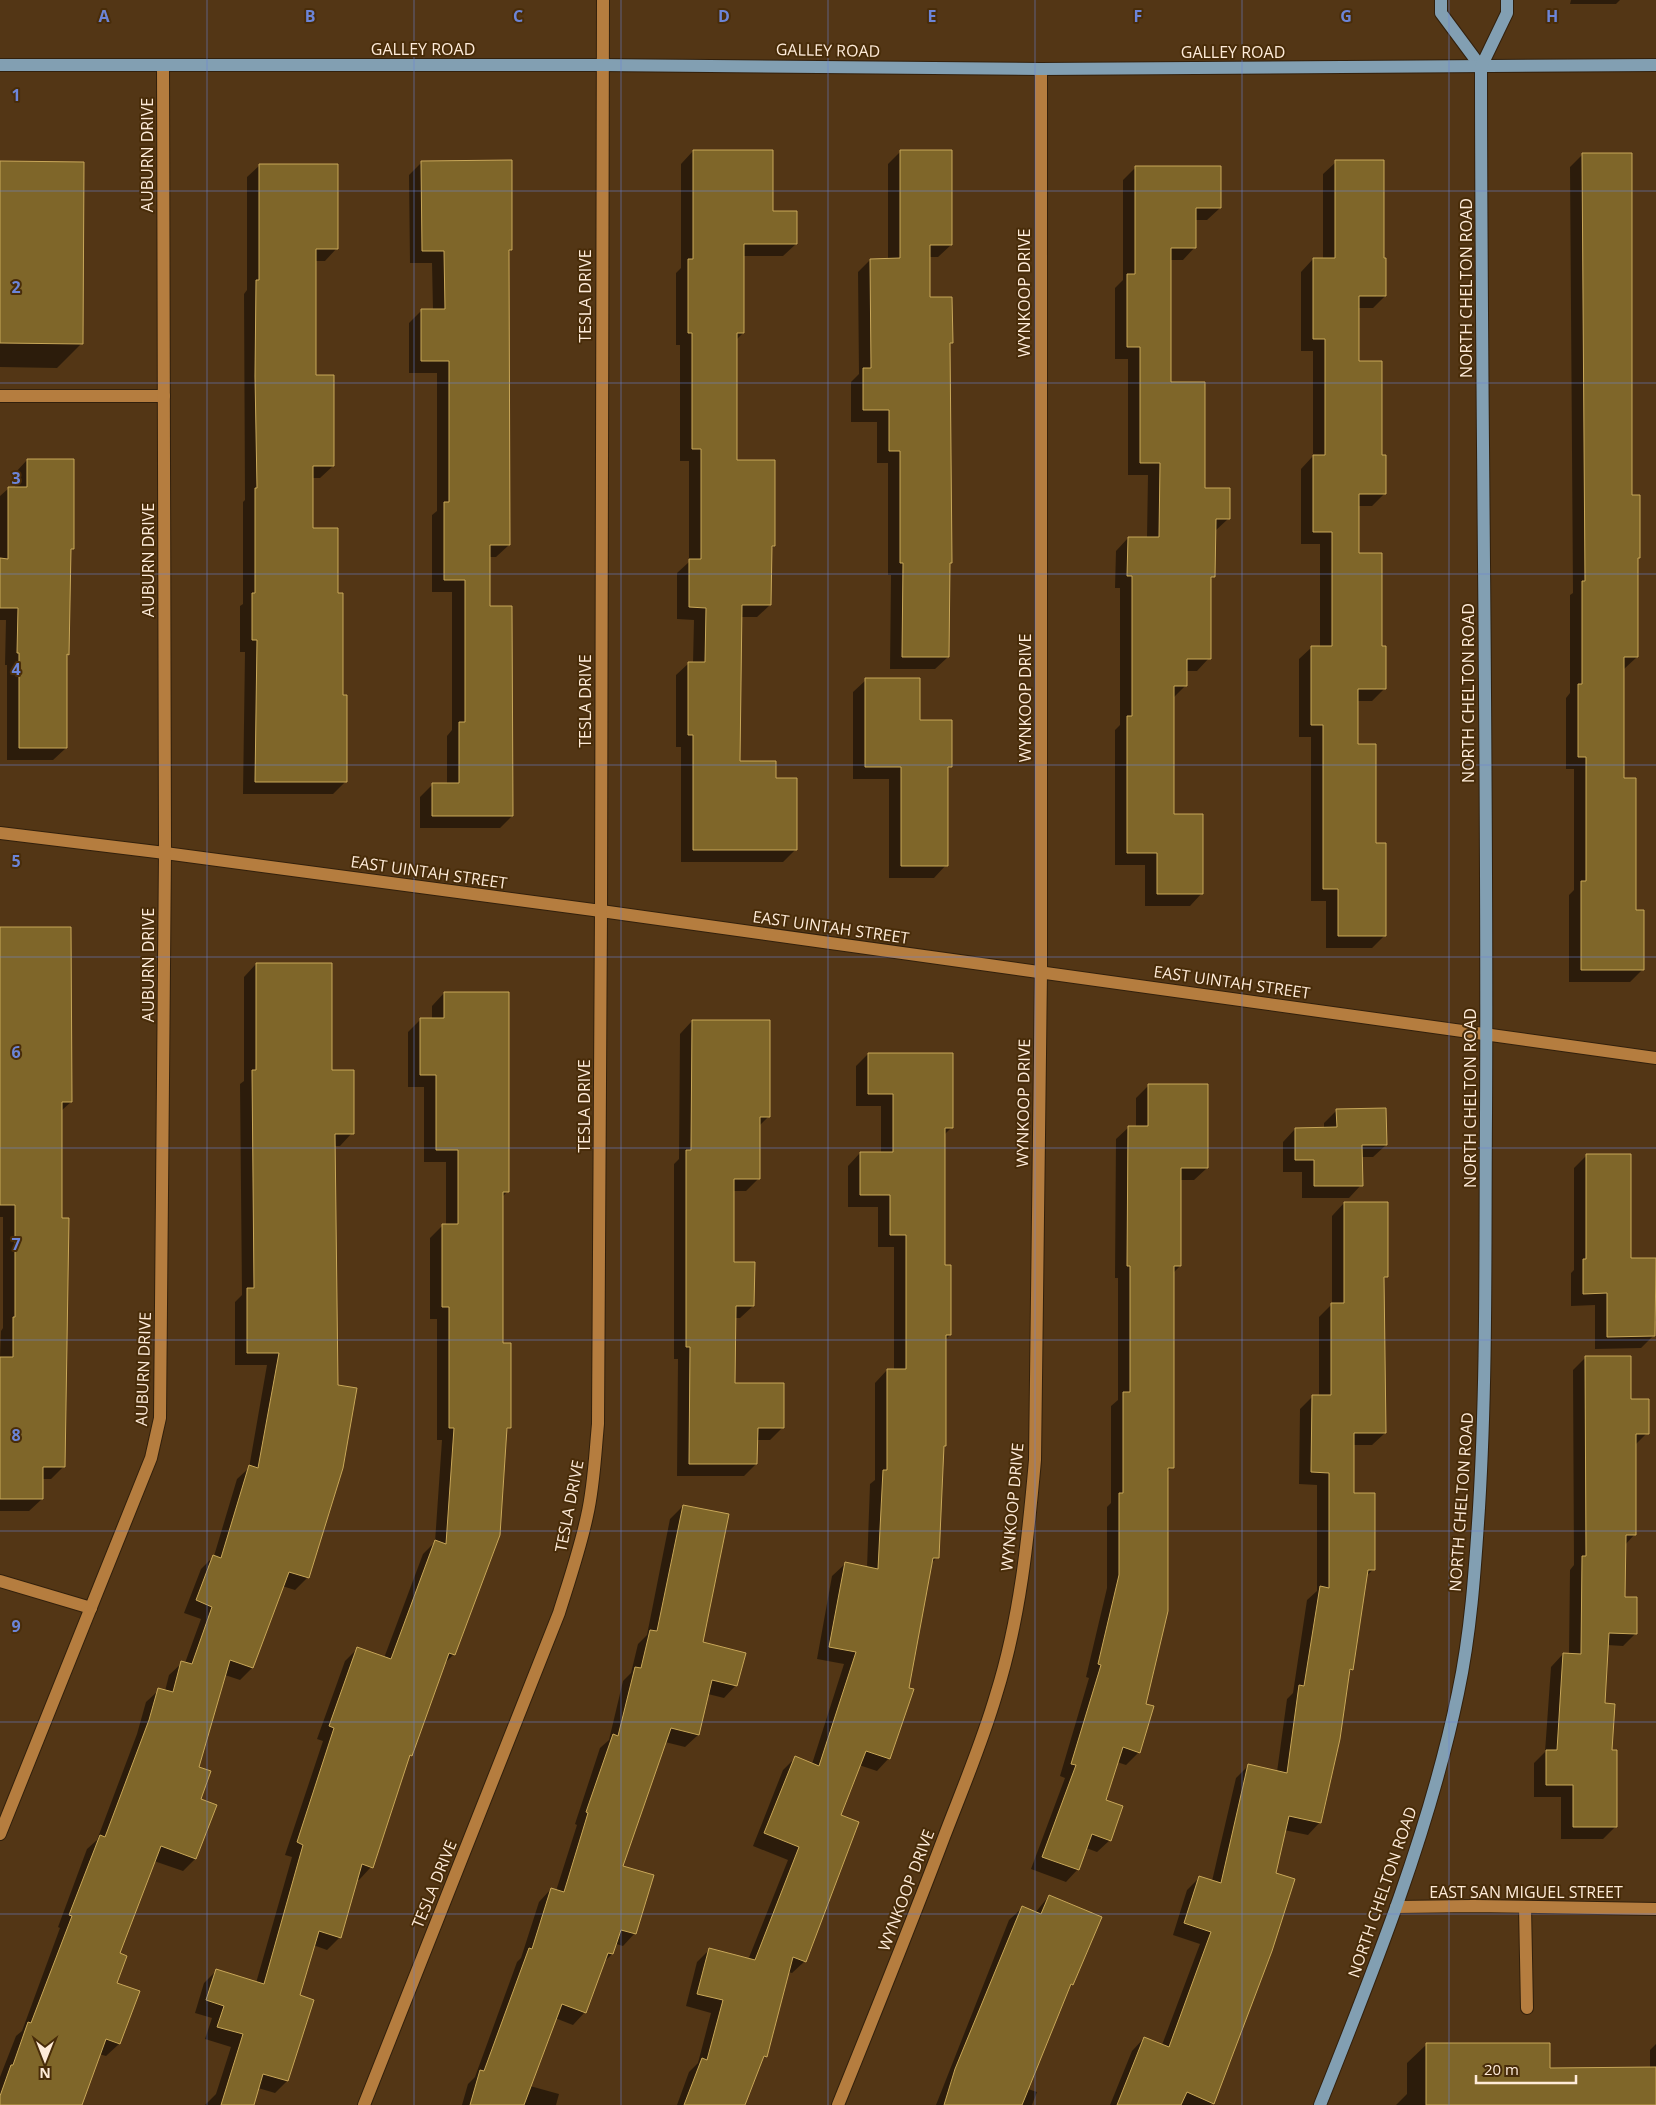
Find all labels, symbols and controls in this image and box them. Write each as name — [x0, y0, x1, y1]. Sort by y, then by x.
text: A — [98, 5, 110, 27]
text: B — [305, 5, 315, 27]
text: C — [513, 5, 523, 27]
text: D — [718, 5, 730, 27]
text: E — [928, 5, 937, 27]
text: F — [1134, 5, 1142, 27]
text: G — [1340, 5, 1352, 27]
text: H — [1546, 5, 1558, 27]
street label: GALLEY ROAD — [371, 38, 475, 60]
street label: GALLEY ROAD — [776, 38, 880, 62]
street label: GALLEY ROAD — [1181, 41, 1285, 63]
text: 1 — [11, 84, 21, 106]
street label: AUBURN DRIVE — [136, 98, 158, 212]
street label: NORTH CHELTON ROAD — [1455, 198, 1477, 378]
street label: WYNKOOP DRIVE — [1013, 229, 1035, 357]
street label: TESLA DRIVE — [574, 249, 596, 343]
text: 2 — [11, 276, 21, 298]
text: 3 — [11, 467, 21, 489]
street label: AUBURN DRIVE — [137, 503, 159, 617]
street label: NORTH CHELTON ROAD — [1457, 603, 1479, 783]
street label: WYNKOOP DRIVE — [1014, 634, 1036, 762]
street label: TESLA DRIVE — [574, 654, 596, 748]
text: 4 — [11, 658, 21, 680]
text: 5 — [11, 850, 21, 872]
street label: EAST UINTAH STREET — [349, 850, 509, 894]
street label: EAST UINTAH STREET — [751, 905, 911, 949]
street label: AUBURN DRIVE — [137, 908, 159, 1022]
street label: EAST UINTAH STREET — [1152, 960, 1312, 1004]
street label: NORTH CHELTON ROAD — [1459, 1008, 1481, 1188]
street label: WYNKOOP DRIVE — [1011, 1039, 1035, 1167]
text: 6 — [11, 1041, 21, 1063]
street label: TESLA DRIVE — [573, 1059, 595, 1153]
text: 7 — [11, 1233, 21, 1255]
street label: AUBURN DRIVE — [130, 1312, 156, 1426]
street label: NORTH CHELTON ROAD — [1444, 1412, 1478, 1592]
text: 8 — [11, 1424, 21, 1446]
street label: WYNKOOP DRIVE — [995, 1442, 1029, 1572]
street label: TESLA DRIVE — [549, 1458, 589, 1554]
text: 9 — [11, 1615, 21, 1637]
street label: NORTH CHELTON ROAD — [1342, 1803, 1422, 1981]
street label: WYNKOOP DRIVE — [873, 1826, 939, 1954]
street label: TESLA DRIVE — [406, 1837, 462, 1931]
street label: EAST SAN MIGUEL STREET — [1429, 1881, 1623, 1903]
north arrow — [20, 2035, 70, 2085]
scale bar — [1476, 2052, 1576, 2084]
text: 20 m — [1484, 2059, 1519, 2079]
text: N — [39, 2064, 51, 2083]

